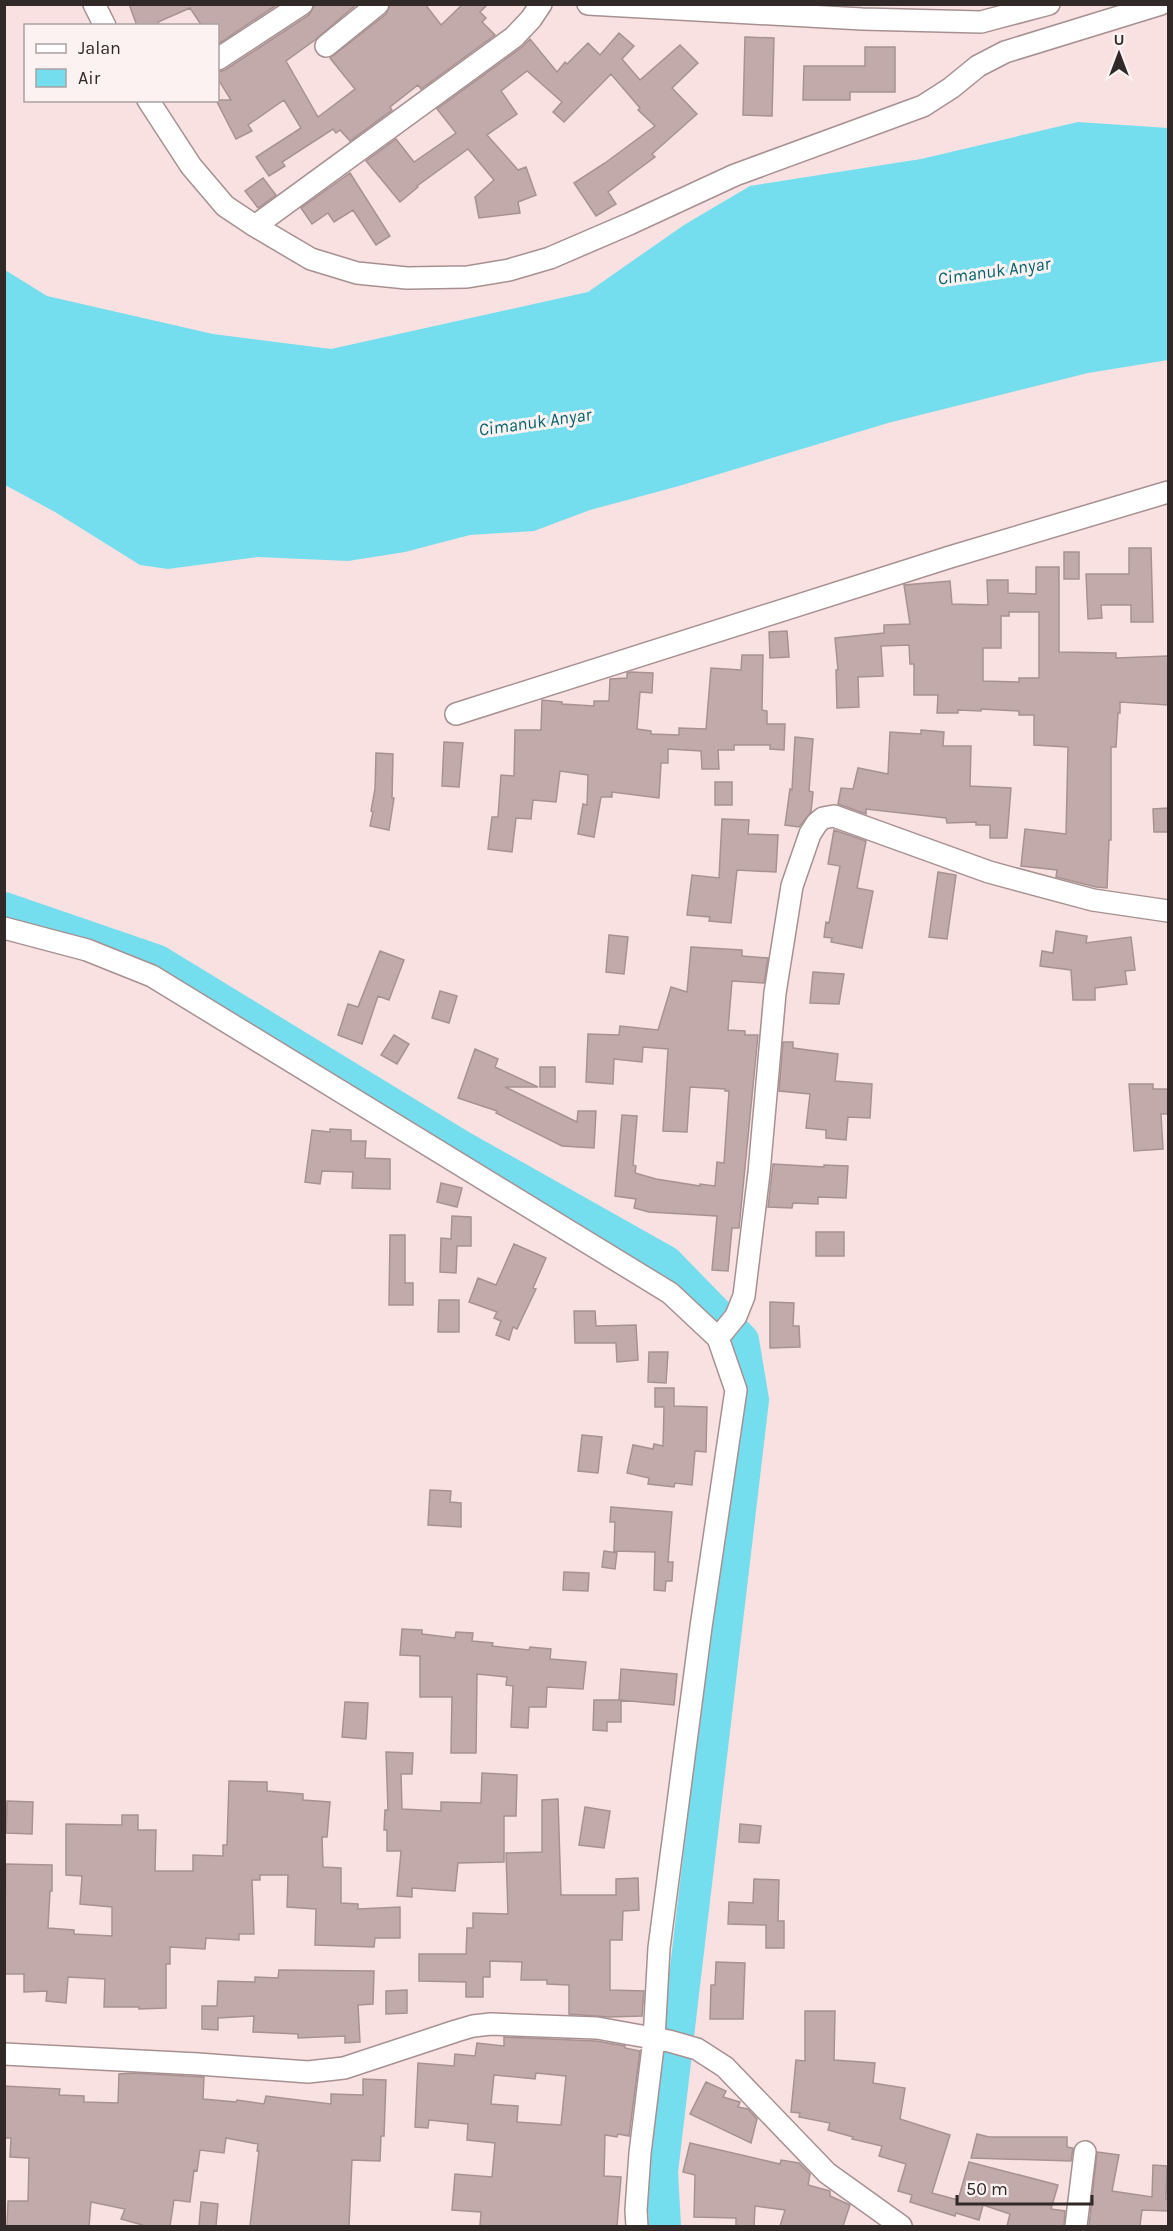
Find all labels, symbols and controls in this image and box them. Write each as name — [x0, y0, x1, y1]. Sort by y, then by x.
legend — [24, 24, 219, 102]
north arrow — [1089, 24, 1149, 84]
text: U — [1113, 30, 1125, 49]
text: Jalan — [78, 37, 121, 59]
text: Air — [78, 67, 101, 89]
water label: Cimanuk Anyar — [936, 252, 1053, 290]
water label: Cimanuk Anyar — [477, 403, 594, 441]
scale bar — [957, 2168, 1092, 2206]
text: 50 m — [966, 2178, 1008, 2200]

